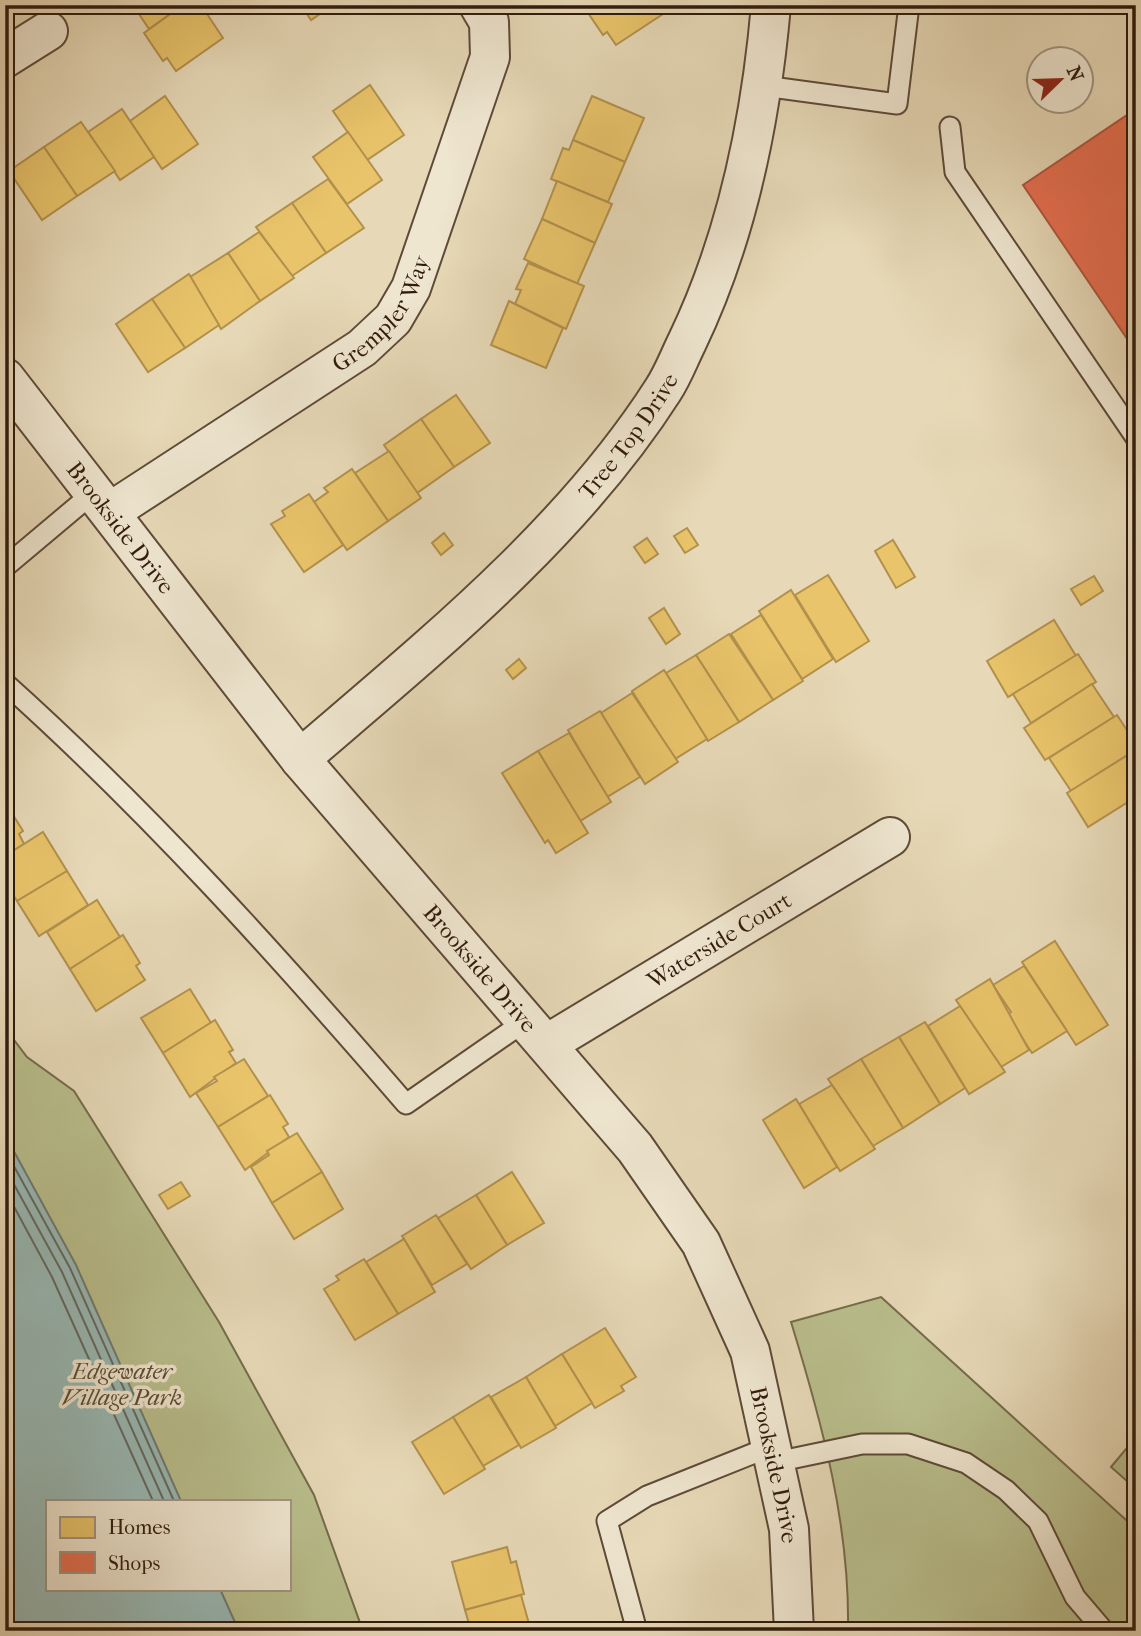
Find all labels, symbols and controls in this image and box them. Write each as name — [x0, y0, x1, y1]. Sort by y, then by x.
north arrow — [1026, 46, 1096, 116]
text: N — [1062, 63, 1088, 85]
street label: Grempler Way — [327, 251, 435, 377]
street label: Tree Top Drive — [573, 369, 684, 504]
street label: Brookside Drive — [61, 456, 180, 599]
street label: Waterside Court — [641, 886, 796, 994]
street label: Brookside Drive — [418, 899, 543, 1038]
park label: Edgewater Village Park — [62, 1358, 182, 1411]
street label: Brookside Drive — [745, 1384, 803, 1544]
legend — [46, 1500, 290, 1590]
text: Homes — [108, 1515, 171, 1539]
text: Shops — [108, 1551, 161, 1575]

